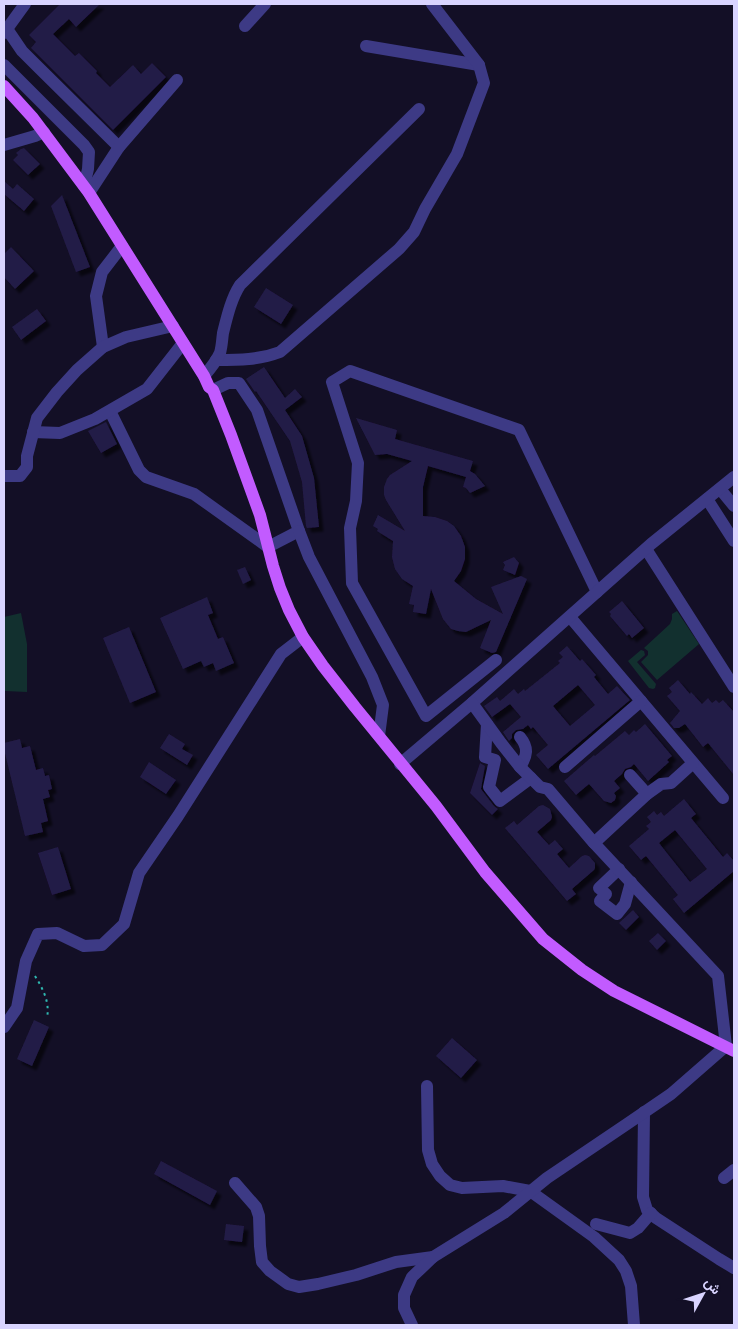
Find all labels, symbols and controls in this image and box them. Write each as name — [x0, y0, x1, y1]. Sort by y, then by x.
north arrow — [678, 1269, 728, 1319]
text: ش — [701, 1273, 726, 1298]

